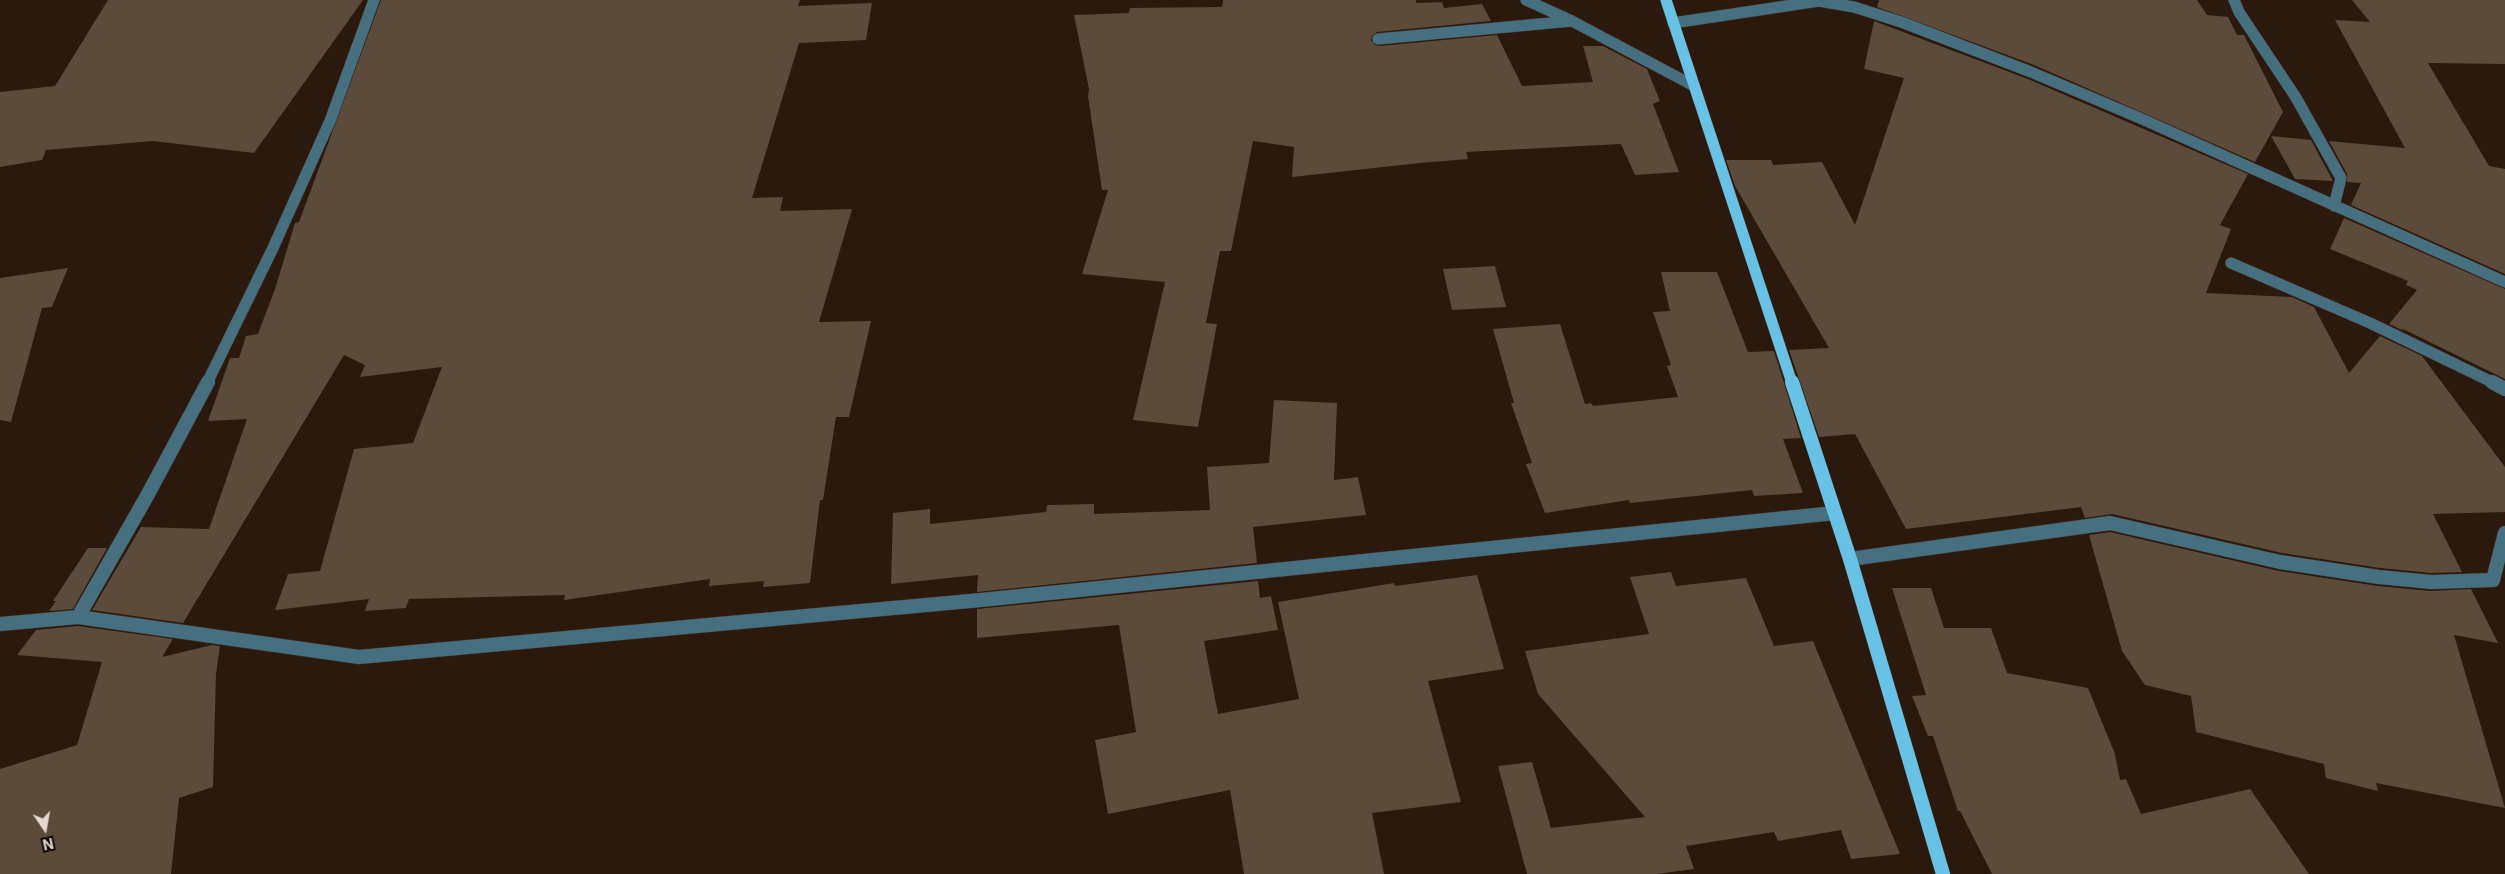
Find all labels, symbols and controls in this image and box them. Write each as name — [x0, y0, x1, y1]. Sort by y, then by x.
north arrow — [20, 804, 70, 854]
text: N — [41, 835, 55, 854]

